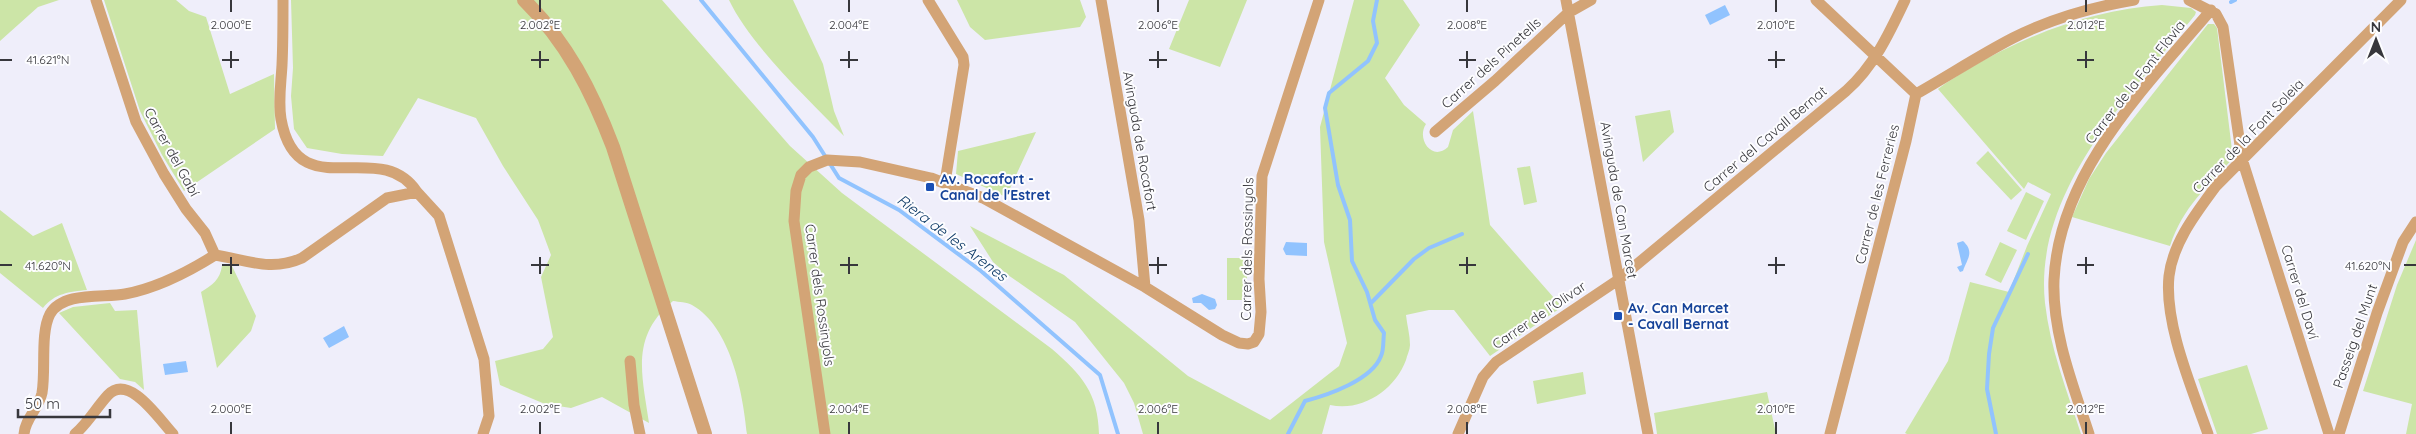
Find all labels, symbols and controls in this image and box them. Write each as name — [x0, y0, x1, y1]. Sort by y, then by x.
street label: Carrer dels Pinetells — [1437, 13, 1545, 113]
north arrow — [2351, 15, 2401, 65]
text: 2.000°E — [210, 17, 252, 32]
text: 2.002°E — [520, 17, 560, 32]
text: 2.004°E — [829, 17, 869, 32]
text: 2.006°E — [1138, 17, 1178, 32]
text: 2.008°E — [1447, 17, 1487, 32]
text: 2.010°E — [1757, 17, 1795, 32]
text: 2.012°E — [2067, 17, 2105, 32]
street label: Carrer de la Font Flàvia — [2081, 17, 2189, 147]
text: N — [2371, 18, 2381, 36]
text: 41.621°N — [26, 52, 70, 67]
street label: Avinguda de Rocafort — [1119, 70, 1161, 212]
street label: Carrer de la Font Soleia — [2189, 75, 2307, 197]
street label: Carrer del Cavall Bernat — [1699, 82, 1831, 196]
street label: Carrer del Gabí — [140, 105, 204, 199]
street label: Avinguda de Can Marcet — [1596, 120, 1642, 280]
street label: Carrer de les Ferreries — [1851, 122, 1903, 266]
place label: Av. Rocafort - Canal de l'Estret — [940, 170, 1051, 204]
street label: Carrer dels Rossinyols — [1237, 177, 1257, 321]
marker: Av. Rocafort - Canal de l'Estret — [924, 181, 936, 193]
water label: Riera de les Arenes — [894, 190, 1012, 286]
street label: Carrer dels Rossinyols — [801, 223, 839, 367]
street label: Carrer del Daví — [2277, 243, 2323, 341]
text: 41.620°N — [25, 258, 71, 273]
text: 41.620°N — [2345, 258, 2391, 273]
street label: Carrer de l'Olivar — [1489, 277, 1590, 353]
street label: Passeig del Munt — [2329, 281, 2381, 391]
place label: Av. Can Marcet - Cavall Bernat — [1628, 299, 1730, 333]
marker: Av. Can Marcet - Cavall Bernat — [1612, 310, 1624, 322]
scale bar — [18, 386, 110, 418]
text: 50 m — [25, 394, 60, 413]
text: 2.000°E — [210, 401, 252, 416]
text: 2.002°E — [520, 401, 560, 416]
text: 2.004°E — [829, 401, 869, 416]
text: 2.006°E — [1138, 401, 1178, 416]
text: 2.008°E — [1447, 401, 1487, 416]
text: 2.010°E — [1757, 401, 1795, 416]
text: 2.012°E — [2067, 401, 2105, 416]

